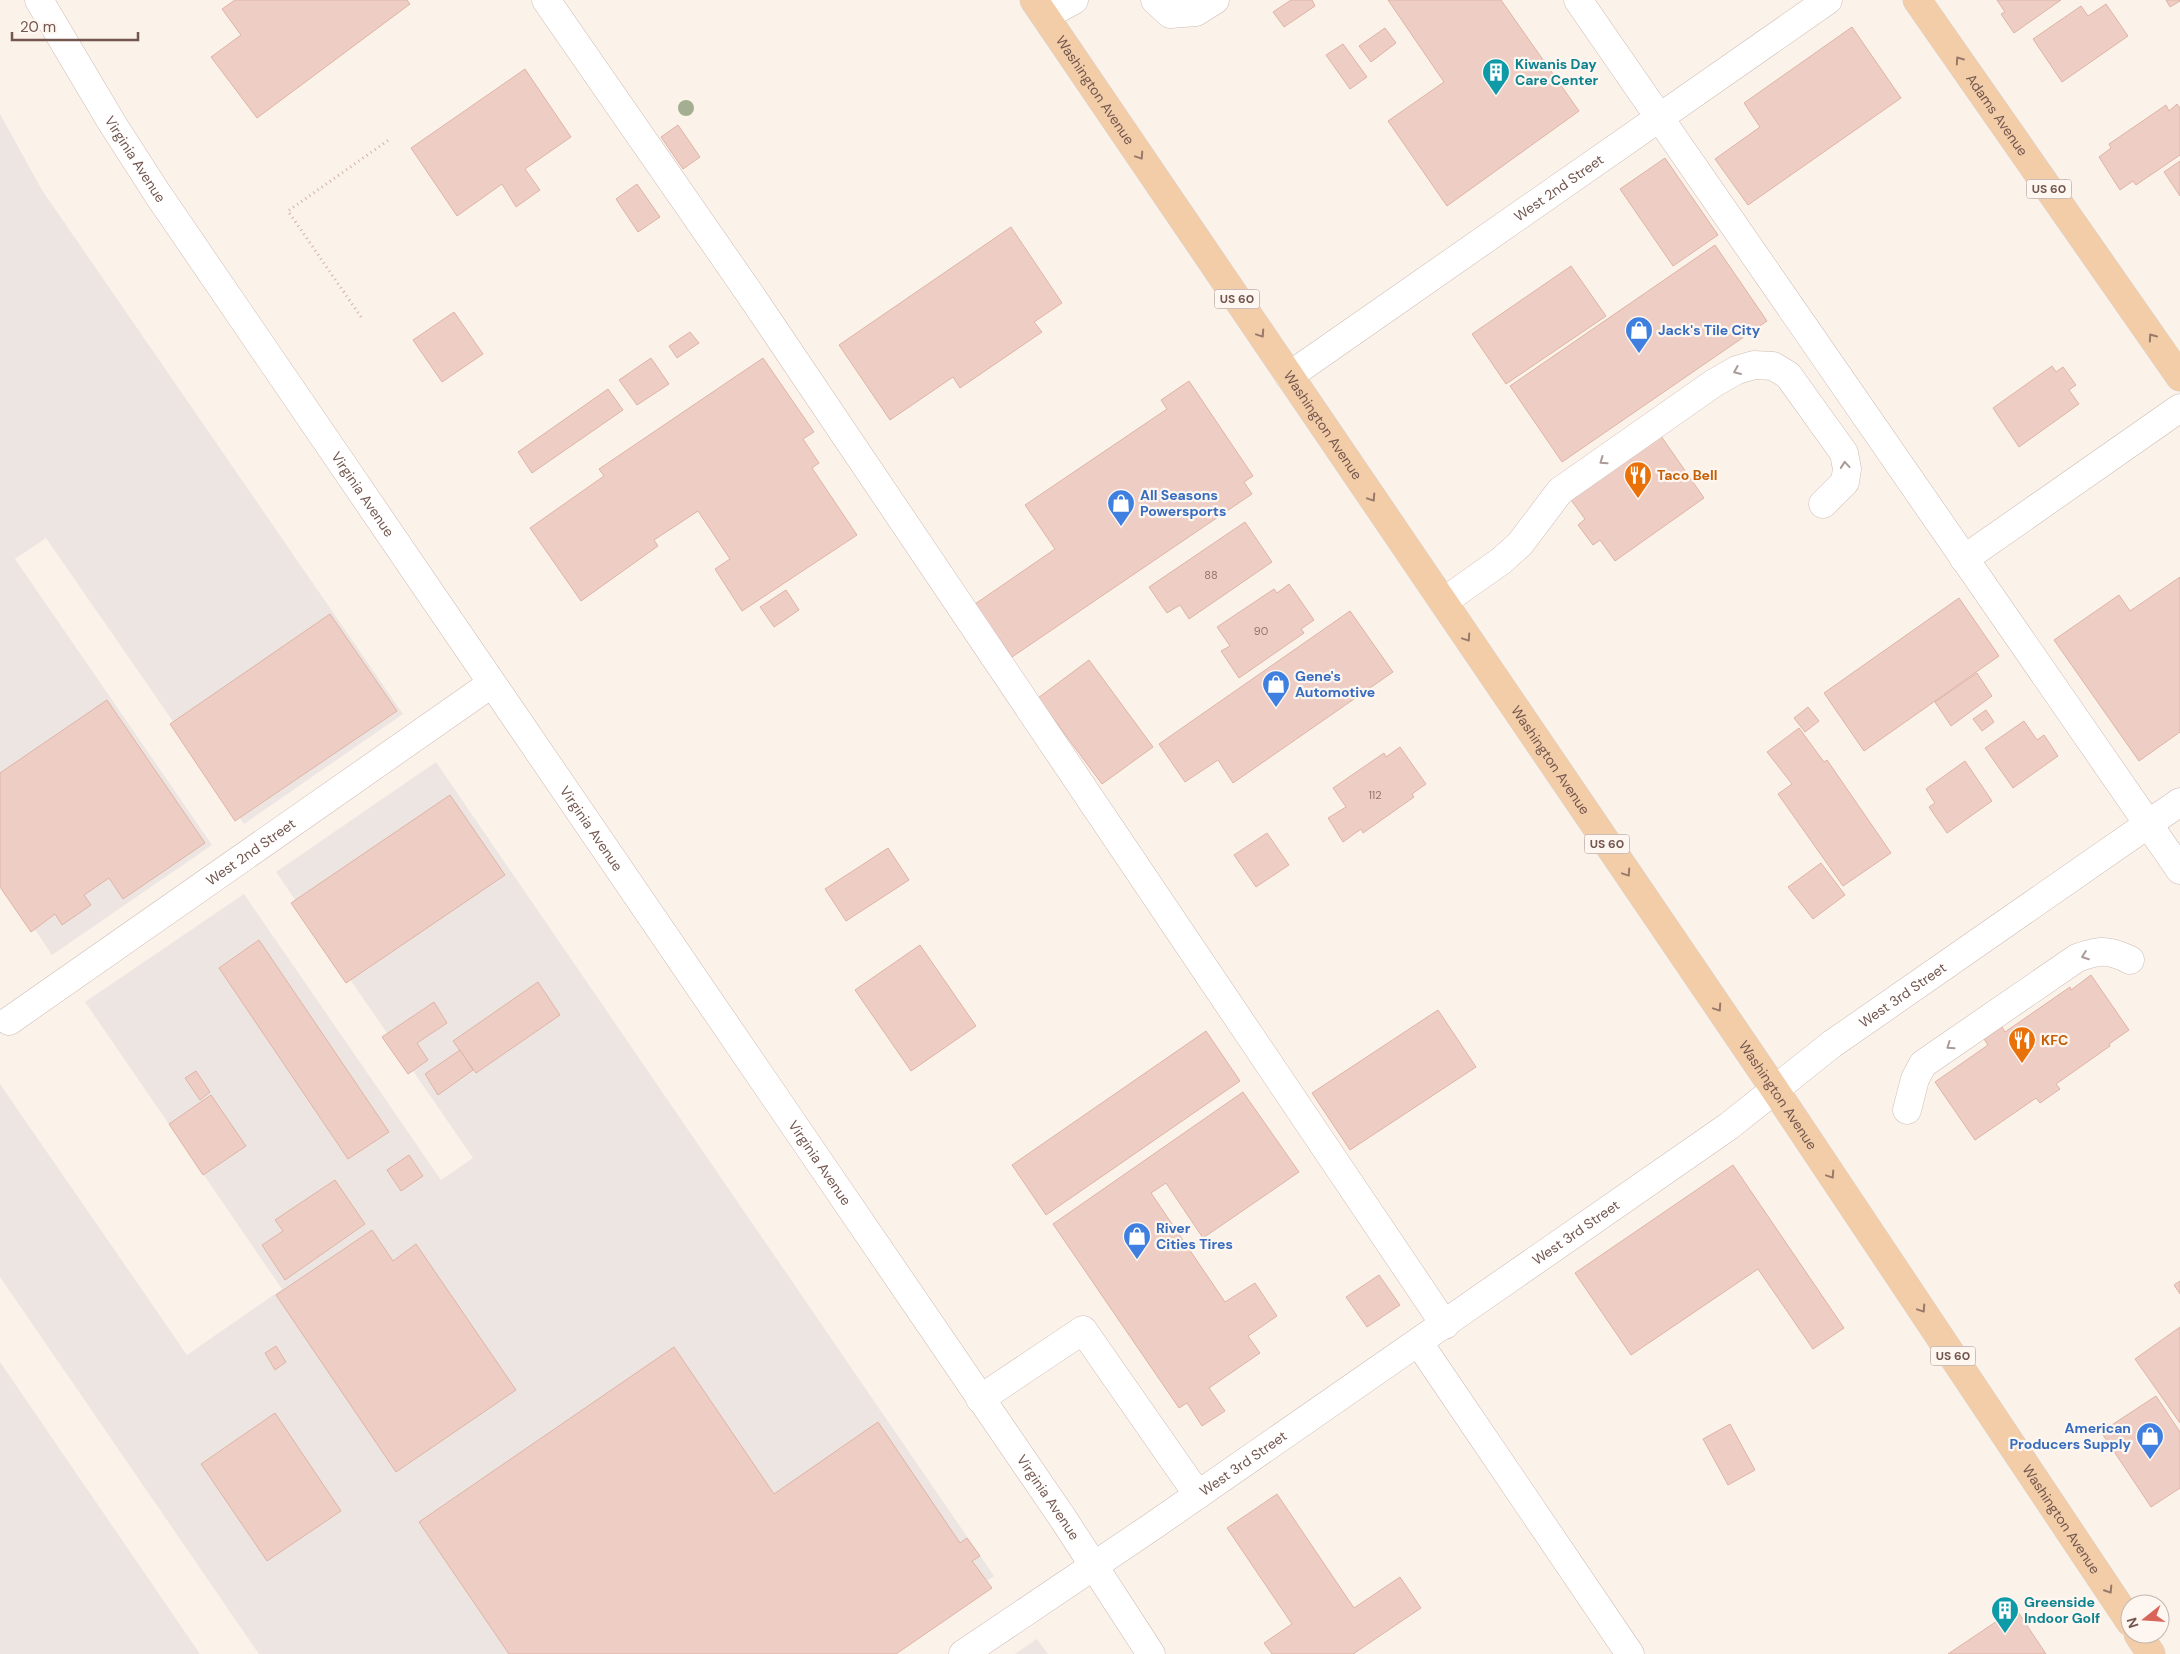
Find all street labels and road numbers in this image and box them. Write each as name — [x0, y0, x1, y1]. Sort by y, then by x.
street label: Washington Avenue — [1052, 32, 1139, 148]
street label: Adams Avenue — [1962, 70, 2032, 159]
street label: Virginia Avenue — [101, 113, 170, 206]
street label: West 2nd Street — [1511, 150, 1607, 225]
road number: US 60 — [2026, 180, 2072, 198]
road number: US 60 — [1214, 290, 1260, 308]
street label: Washington Avenue — [1280, 367, 1366, 483]
street label: Virginia Avenue — [327, 448, 398, 540]
street label: Washington Avenue — [1507, 702, 1594, 818]
street label: Virginia Avenue — [556, 782, 627, 875]
street label: West 2nd Street — [203, 814, 299, 889]
road number: US 60 — [1584, 834, 1630, 854]
street label: West 3rd Street — [1856, 958, 1950, 1031]
street label: Washington Avenue — [1735, 1037, 1821, 1153]
street label: Virginia Avenue — [784, 1117, 855, 1209]
street label: West 3rd Street — [1529, 1196, 1623, 1269]
road number: US 60 — [1930, 1346, 1976, 1365]
street label: West 3rd Street — [1196, 1427, 1290, 1500]
street label: Virginia Avenue — [1013, 1451, 1084, 1543]
street label: Washington Avenue — [2018, 1461, 2104, 1577]

